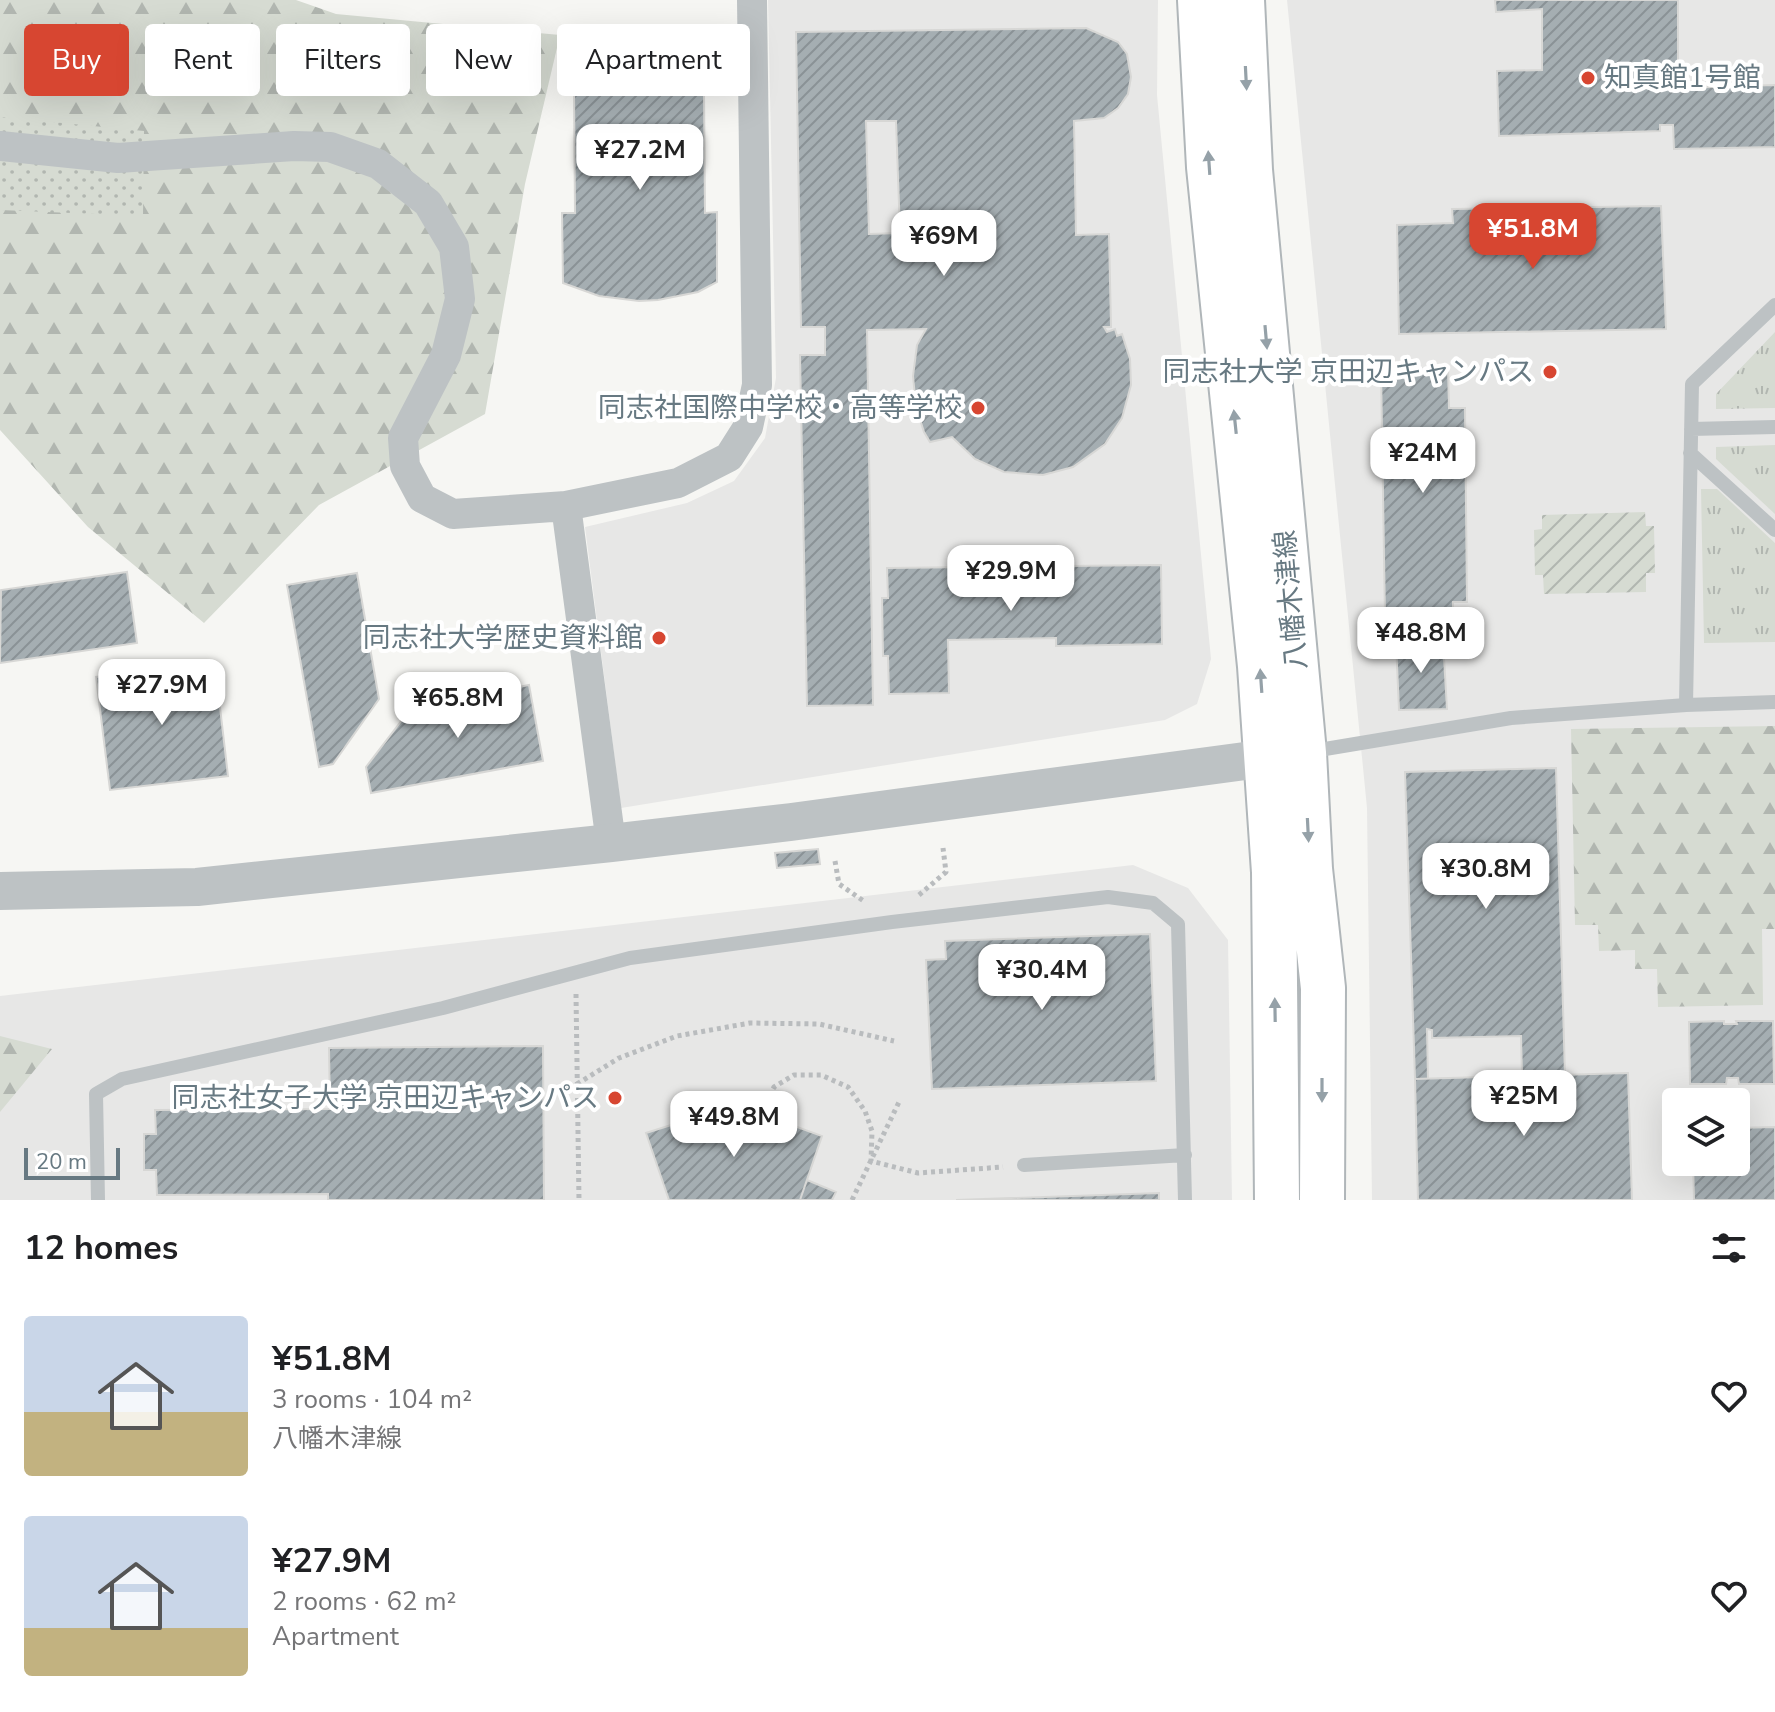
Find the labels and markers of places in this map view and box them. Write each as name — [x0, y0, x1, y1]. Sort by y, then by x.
place label: 知真館1号館 — [1604, 59, 1761, 97]
marker: 知真館1号館 — [1579, 69, 1597, 87]
pin: ¥27.2M — [575, 124, 705, 192]
pin: ¥51.8M — [1468, 203, 1598, 271]
pin: ¥69M — [897, 210, 991, 278]
place label: 同志社大学 京田辺キャンパス — [1163, 353, 1534, 391]
marker: 同志社大学 京田辺キャンパス — [1541, 363, 1559, 381]
place label: 同志社国際中学校・高等学校 — [598, 389, 962, 427]
marker: 同志社国際中学校・高等学校 — [969, 399, 987, 417]
pin: ¥24M — [1376, 427, 1470, 495]
pin: ¥29.9M — [946, 545, 1076, 613]
pin: ¥48.8M — [1356, 607, 1486, 675]
place label: 同志社大学歴史資料館 — [363, 619, 643, 657]
marker: 同志社大学歴史資料館 — [650, 629, 668, 647]
pin: ¥27.9M — [97, 659, 227, 727]
pin: ¥65.8M — [393, 672, 523, 740]
pin: ¥30.8M — [1421, 843, 1551, 911]
pin: ¥30.4M — [977, 944, 1107, 1012]
pin: ¥25M — [1477, 1070, 1571, 1138]
place label: 同志社女子大学 京田辺キャンパス — [172, 1079, 599, 1117]
marker: 同志社女子大学 京田辺キャンパス — [606, 1089, 624, 1107]
pin: ¥49.8M — [669, 1091, 799, 1159]

